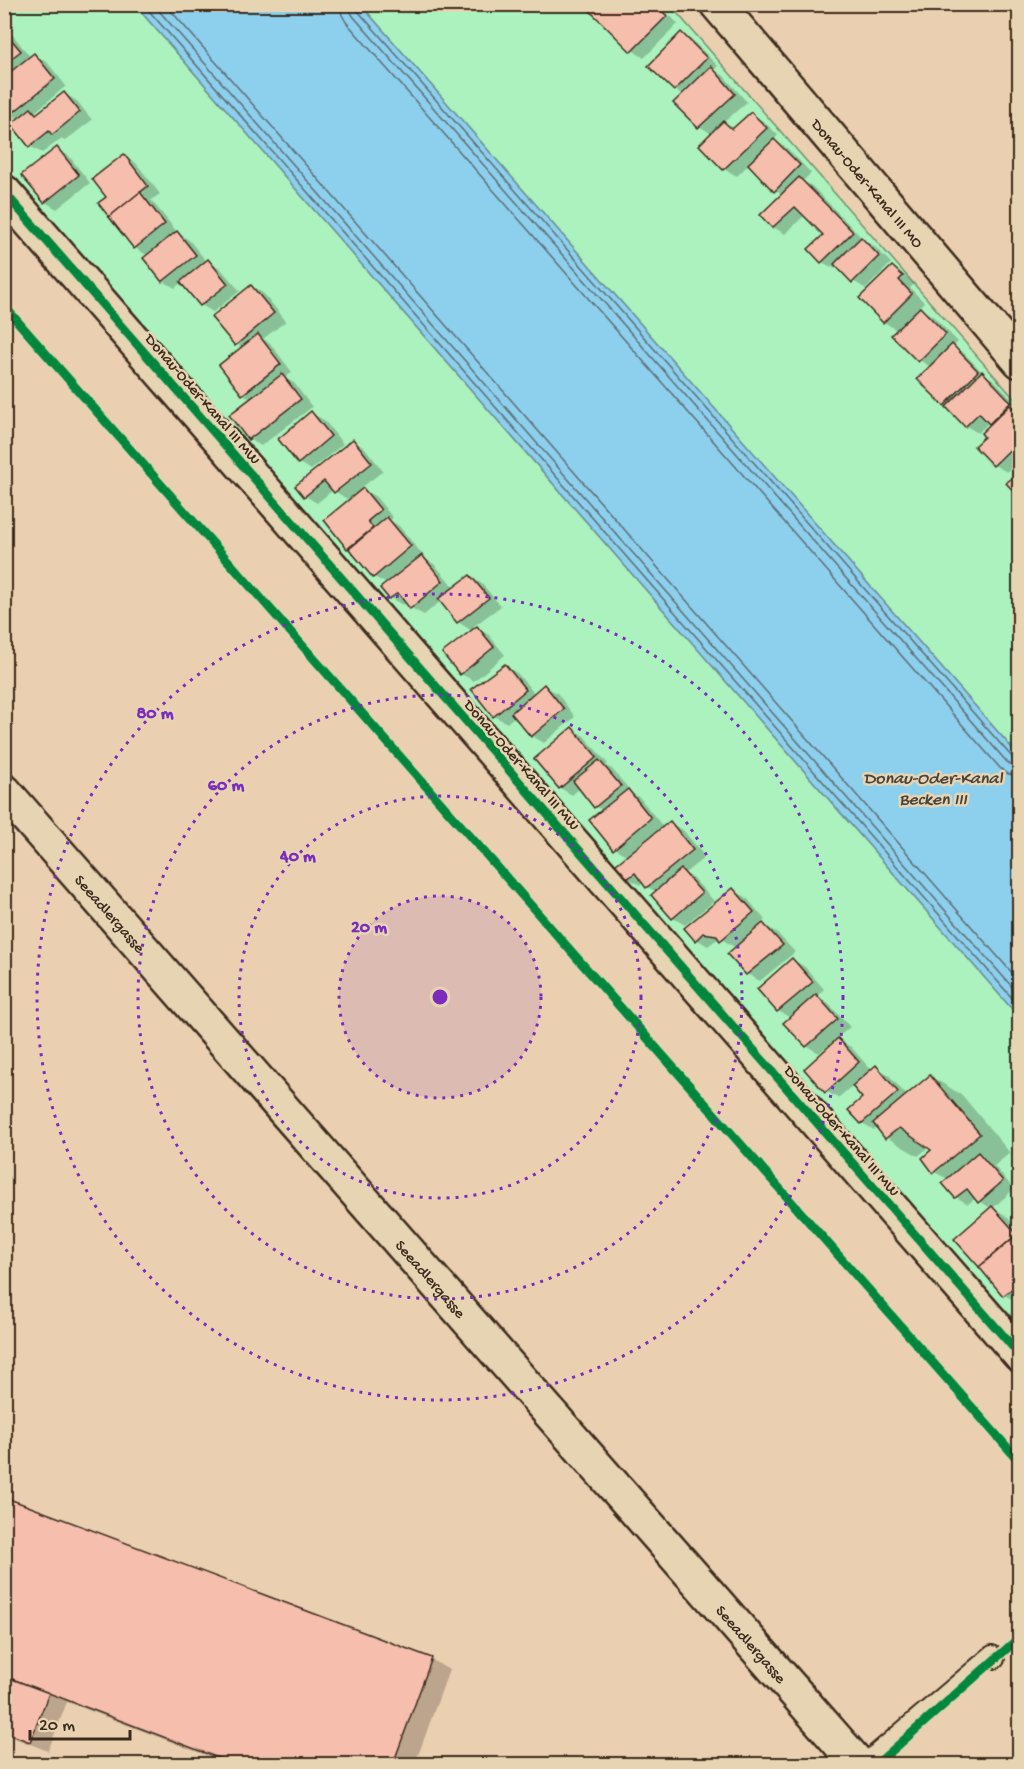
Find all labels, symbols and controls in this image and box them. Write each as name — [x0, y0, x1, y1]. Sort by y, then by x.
street label: Donau-Oder-Kanal III MO — [805, 115, 926, 253]
street label: Donau-Oder-Kanal III MW — [139, 330, 264, 470]
street label: Donau-Oder-Kanal III MW — [458, 696, 583, 836]
text: 80 m — [136, 704, 174, 725]
water label: Donau-Oder-Kanal Becken III — [864, 769, 1003, 811]
text: 60 m — [208, 776, 244, 797]
text: 40 m — [279, 847, 316, 868]
street label: Seeadlergasse — [69, 872, 148, 959]
text: 20 m — [351, 918, 387, 939]
centre of rings — [430, 987, 450, 1007]
street label: Donau-Oder-Kanal III MW — [778, 1062, 903, 1202]
street label: Seeadlergasse — [389, 1237, 469, 1324]
street label: Seeadlergasse — [710, 1603, 789, 1689]
scale bar — [30, 1703, 130, 1741]
text: 20 m — [39, 1716, 75, 1737]

